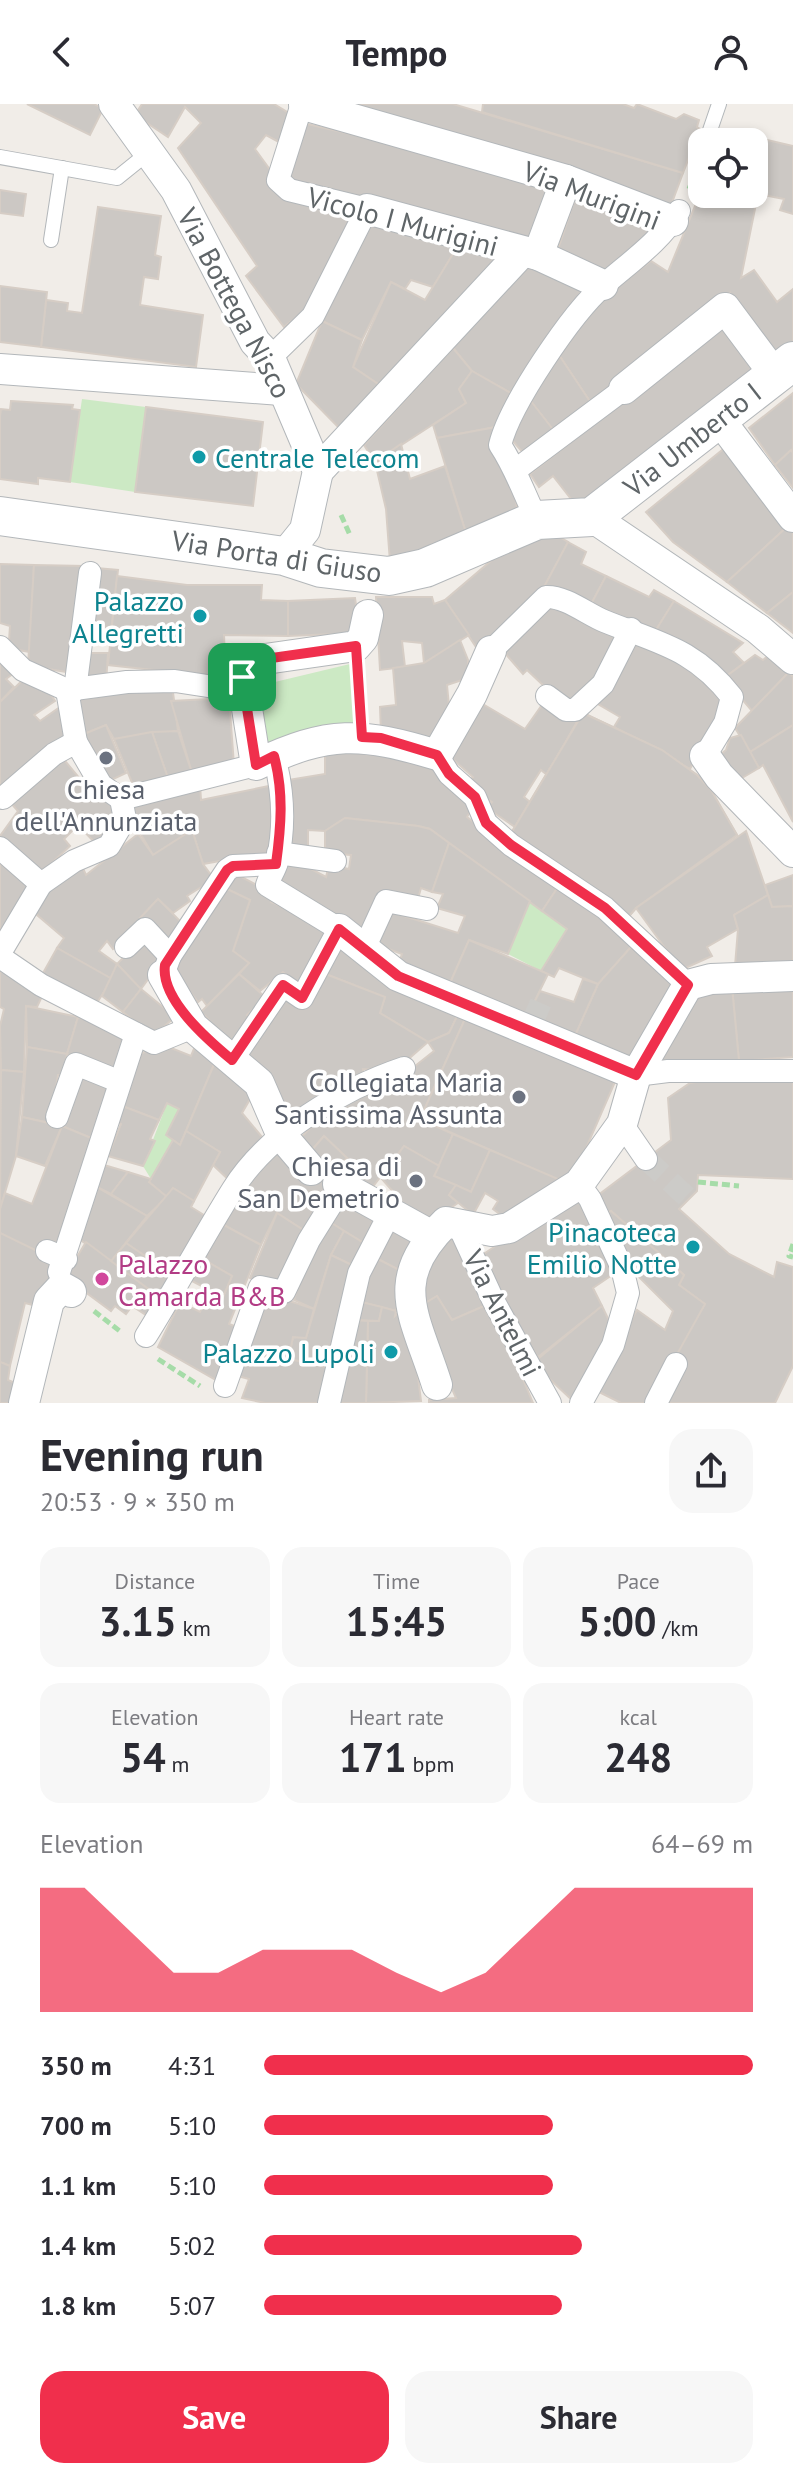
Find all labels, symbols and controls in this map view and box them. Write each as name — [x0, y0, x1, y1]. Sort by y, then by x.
text: Tempo — [346, 29, 447, 76]
icon: back — [40, 30, 84, 74]
icon: person — [709, 30, 753, 74]
map controls — [688, 128, 768, 208]
button: locate — [688, 128, 768, 208]
street label: Via Murigini — [517, 151, 666, 238]
street label: Vicolo I Murigini — [302, 177, 503, 264]
street label: Via Bottega Nisco — [169, 201, 301, 405]
street label: Via Umberto I — [615, 374, 769, 505]
place label: Centrale Telecom — [215, 439, 419, 476]
marker: Centrale Telecom — [190, 448, 208, 466]
street label: Via Porta di Giuso — [168, 521, 385, 591]
place label: Palazzo Allegretti — [72, 582, 184, 651]
marker: Palazzo Allegretti — [191, 607, 209, 625]
pin — [208, 643, 276, 711]
icon: arrive — [220, 655, 264, 699]
marker: Chiesa dell'Annunziata — [97, 749, 115, 767]
place label: Chiesa dell'Annunziata — [14, 770, 198, 839]
place label: Collegiata Maria Santissima Assunta — [274, 1063, 503, 1132]
marker: Collegiata Maria Santissima Assunta — [510, 1088, 528, 1106]
place label: Chiesa di San Demetrio — [237, 1147, 400, 1216]
marker: Chiesa di San Demetrio — [407, 1172, 425, 1190]
place label: Pinacoteca Emilio Notte — [527, 1213, 677, 1282]
marker: Pinacoteca Emilio Notte — [684, 1238, 702, 1256]
street label: Via Antelmi — [455, 1242, 551, 1383]
place label: Palazzo Camarda B&B — [118, 1245, 285, 1314]
marker: Palazzo Camarda B&B — [93, 1270, 111, 1288]
place label: Palazzo Lupoli — [202, 1334, 375, 1371]
marker: Palazzo Lupoli — [382, 1343, 400, 1361]
text: Evening run — [40, 1426, 264, 1483]
button: share — [669, 1429, 753, 1513]
text: 20:53 · 9 × 350 m — [40, 1485, 235, 1518]
text: Distance — [115, 1567, 195, 1595]
text: Time — [373, 1567, 420, 1595]
text: Pace — [617, 1567, 660, 1595]
text: 3.15 — [99, 1595, 177, 1647]
text: 15:45 — [346, 1595, 447, 1647]
text: 5:00 — [578, 1595, 657, 1647]
text: km — [177, 1614, 211, 1642]
text: /km — [657, 1614, 699, 1642]
text: Elevation — [111, 1703, 199, 1731]
text: Heart rate — [349, 1703, 444, 1731]
text: kcal — [619, 1703, 657, 1731]
text: 54 — [120, 1731, 166, 1783]
text: 171 — [339, 1731, 407, 1783]
text: 248 — [604, 1731, 672, 1783]
text: m — [166, 1750, 189, 1778]
text: bpm — [407, 1750, 454, 1778]
text: Elevation — [40, 1827, 144, 1860]
text: 64–69 m — [651, 1827, 753, 1860]
text: 350 m — [40, 2049, 112, 2082]
text: 4:31 — [168, 2049, 216, 2082]
text: 700 m — [40, 2109, 112, 2142]
text: 5:10 — [168, 2109, 216, 2142]
text: 1.1 km — [40, 2169, 116, 2202]
text: 5:10 — [168, 2169, 216, 2202]
text: 1.4 km — [40, 2229, 116, 2262]
text: 5:02 — [168, 2229, 216, 2262]
text: 1.8 km — [40, 2289, 116, 2322]
text: 5:07 — [168, 2289, 216, 2322]
button: Save — [40, 2371, 389, 2463]
button: Share — [405, 2371, 753, 2463]

